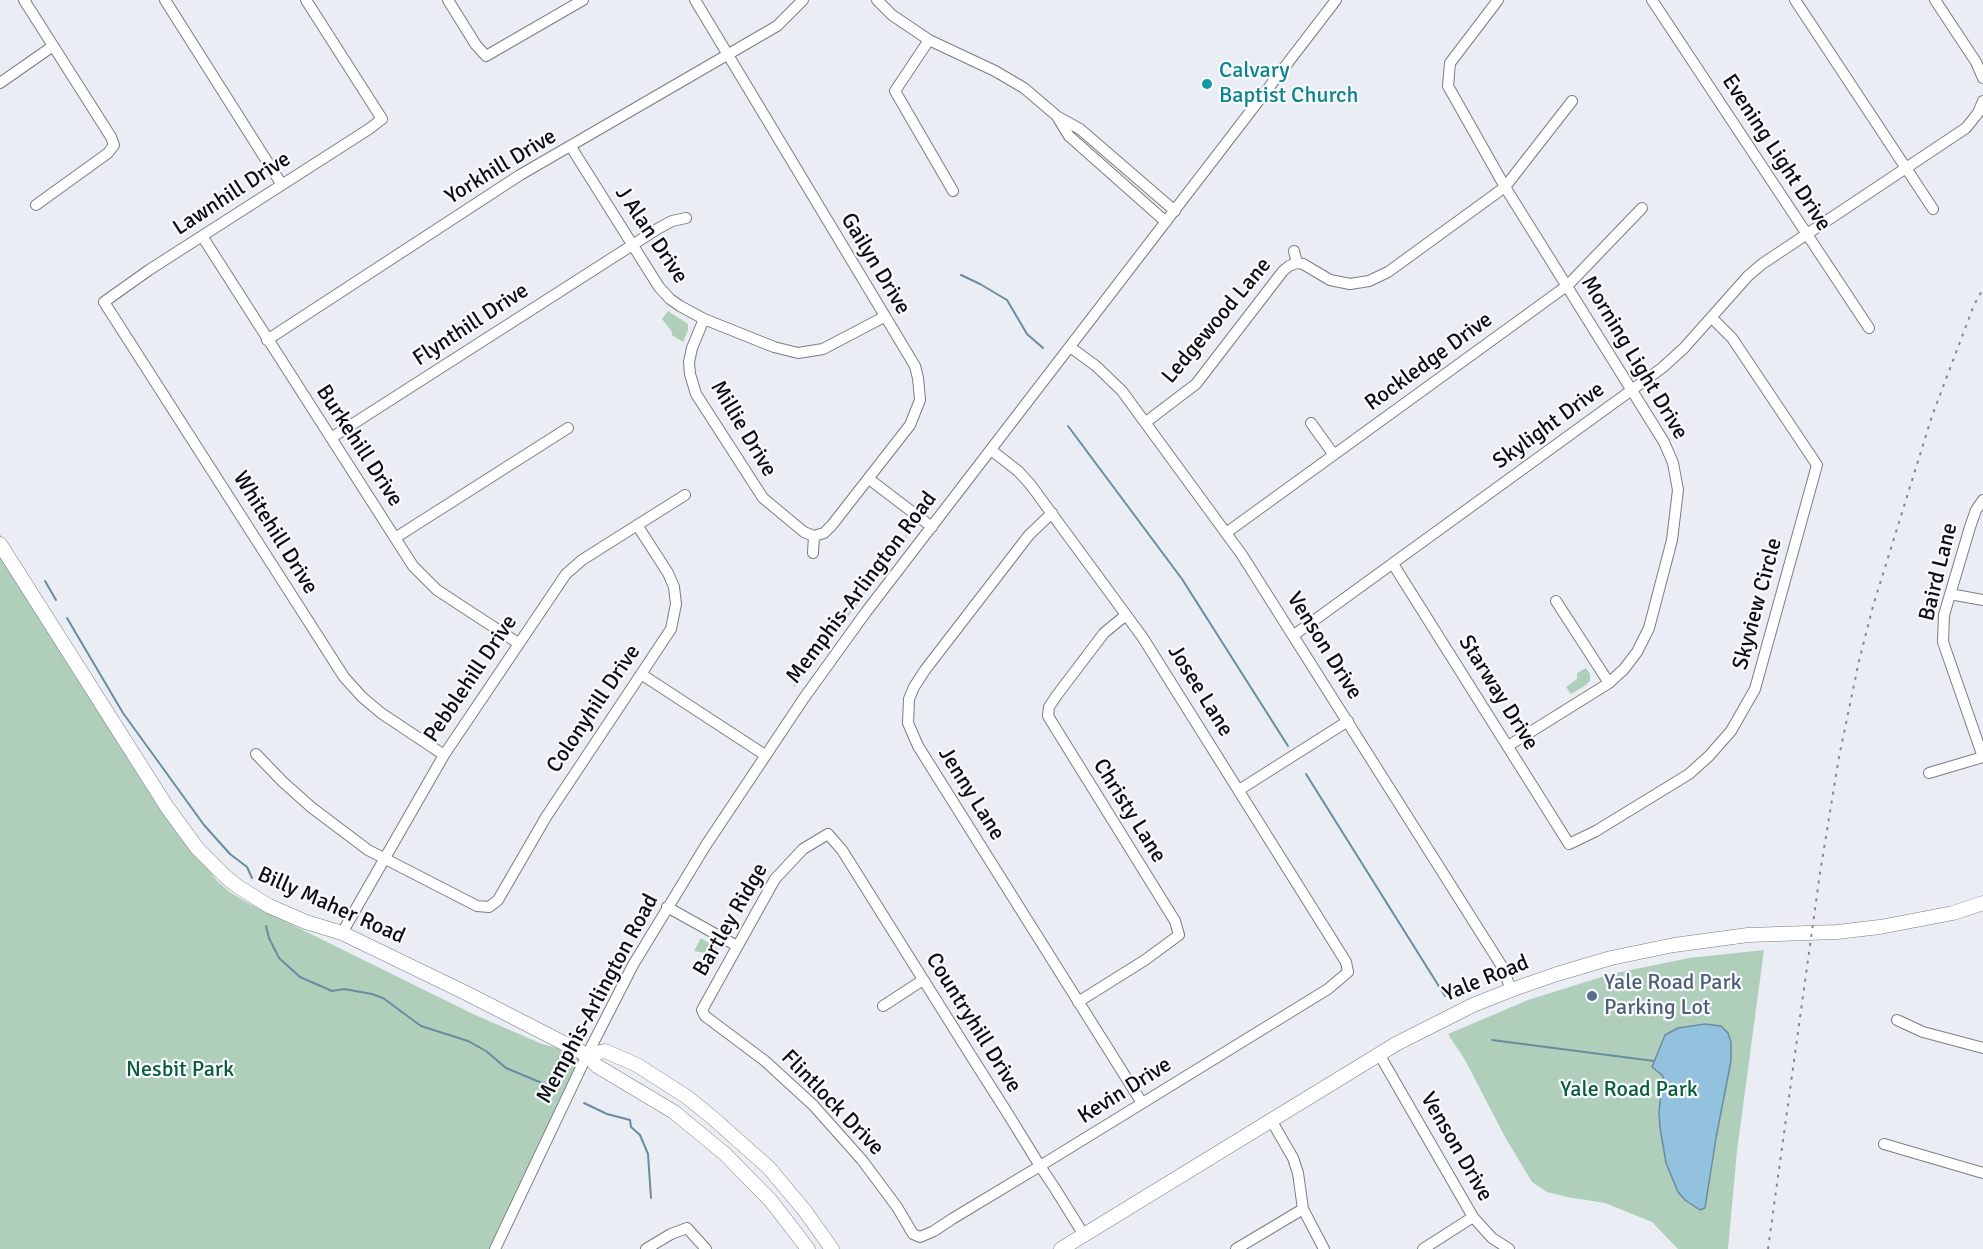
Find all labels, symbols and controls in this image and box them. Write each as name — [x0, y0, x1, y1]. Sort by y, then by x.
place label: Calvary Baptist Church — [1219, 58, 1358, 110]
street label: Evening Light Drive — [1715, 70, 1837, 236]
marker: Calvary Baptist Church — [1200, 77, 1214, 91]
street label: Yorkhill Drive — [441, 123, 561, 211]
street label: Lawnhill Drive — [168, 146, 296, 242]
street label: J Alan Drive — [609, 181, 693, 289]
street label: Gailyn Drive — [834, 208, 916, 320]
street label: Ledgewood Lane — [1157, 253, 1277, 389]
street label: Morning Light Drive — [1575, 271, 1693, 445]
street label: Flynthill Drive — [408, 278, 534, 372]
street label: Rockledge Drive — [1360, 307, 1498, 417]
street label: Millie Drive — [704, 376, 782, 482]
street label: Skylight Drive — [1488, 377, 1610, 475]
street label: Burkehill Drive — [310, 380, 408, 512]
street label: Whitehill Drive — [227, 467, 323, 599]
street label: Memphis-Arlington Road — [781, 487, 943, 689]
street label: Baird Lane — [1914, 520, 1964, 624]
street label: Skyview Circle — [1728, 535, 1788, 673]
street label: Venson Drive — [1281, 587, 1367, 705]
street label: Pebblehill Drive — [419, 610, 523, 748]
street label: Starway Drive — [1452, 631, 1544, 755]
street label: Colonyhill Drive — [541, 640, 647, 778]
street label: Josee Lane — [1161, 640, 1239, 742]
street label: Jenny Lane — [932, 742, 1010, 846]
street label: Christy Lane — [1087, 754, 1171, 868]
street label: Bartley Ridge — [688, 859, 774, 981]
street label: Billy Maher Road — [253, 862, 409, 950]
street label: Memphis-Arlington Road — [532, 890, 664, 1108]
street label: Countryhill Drive — [919, 948, 1027, 1098]
street label: Yale Road — [1439, 950, 1533, 1008]
place label: Yale Road Park Parking Lot — [1604, 970, 1742, 1022]
marker: Yale Road Park Parking Lot — [1585, 989, 1599, 1003]
street label: Flintlock Drive — [775, 1045, 889, 1161]
street label: Kevin Drive — [1073, 1052, 1177, 1130]
park label: Nesbit Park — [126, 1057, 234, 1083]
park label: Yale Road Park — [1560, 1077, 1698, 1103]
street label: Venson Drive — [1414, 1088, 1498, 1206]

